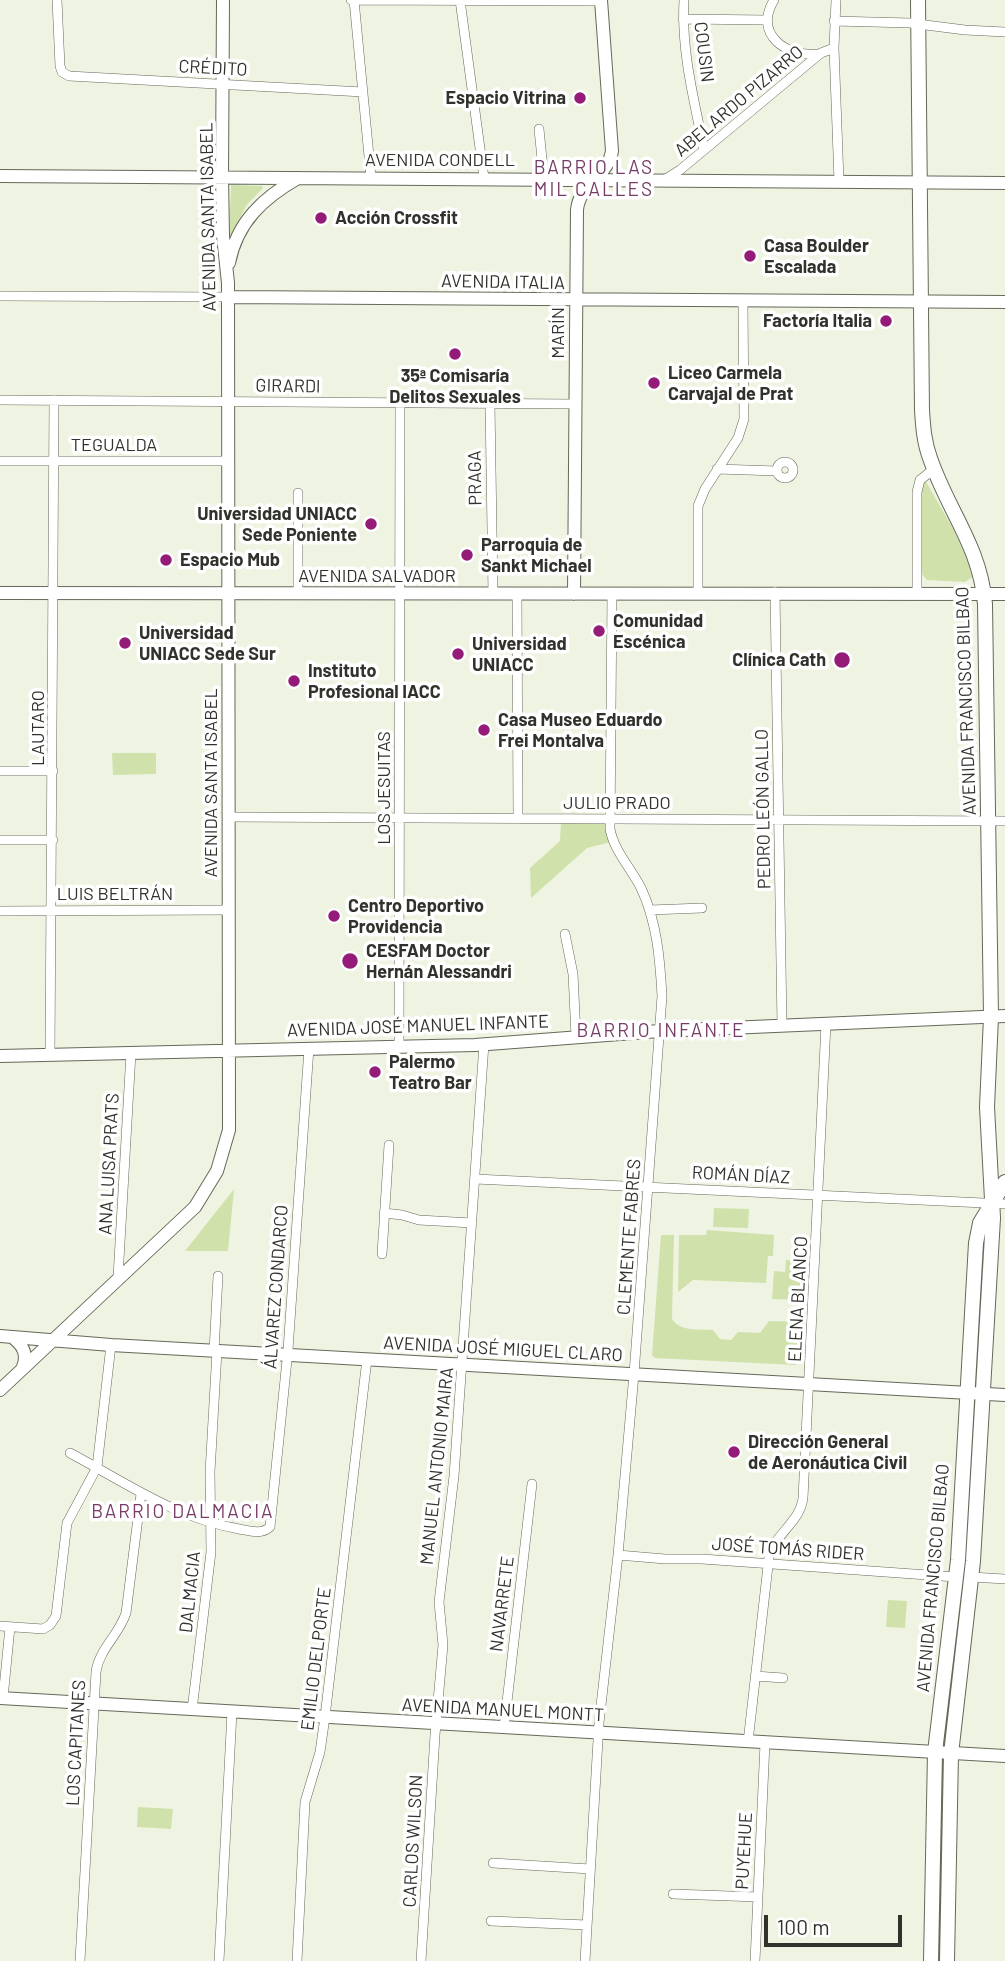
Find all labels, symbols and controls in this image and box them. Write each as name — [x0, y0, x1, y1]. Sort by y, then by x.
street label: COUSIN — [690, 20, 718, 84]
street label: ABELARDO PIZARRO — [670, 41, 808, 161]
street label: CRÉDITO — [178, 55, 248, 81]
place label: Espacio Vitrina — [445, 87, 566, 109]
marker: Espacio Vitrina — [572, 90, 588, 106]
street label: AVENIDA SANTA ISABEL — [196, 122, 220, 312]
street label: AVENIDA CONDELL — [365, 149, 515, 171]
district label: BARRIO LAS MIL CALLES — [535, 157, 653, 201]
place label: Acción Crossfit — [335, 207, 458, 229]
marker: Acción Crossfit — [313, 210, 329, 226]
place label: Casa Boulder Escalada — [764, 235, 869, 278]
marker: Casa Boulder Escalada — [742, 248, 758, 264]
street label: AVENIDA ITALIA — [441, 270, 565, 294]
street label: MARÍN — [547, 307, 569, 359]
place label: Factoría Italia — [763, 310, 872, 332]
marker: Factoría Italia — [878, 313, 894, 329]
marker: 35ª Comisaría Delitos Sexuales — [447, 346, 463, 362]
place label: Liceo Carmela Carvajal de Prat — [668, 362, 793, 404]
place label: 35ª Comisaría Delitos Sexuales — [389, 365, 521, 408]
street label: GIRARDI — [255, 375, 321, 397]
marker: Liceo Carmela Carvajal de Prat — [646, 375, 662, 391]
street label: TEGUALDA — [71, 434, 157, 456]
street label: PRAGA — [464, 450, 486, 506]
place label: Universidad UNIACC Sede Poniente — [197, 503, 357, 546]
marker: Universidad UNIACC Sede Poniente — [363, 516, 379, 532]
place label: Parroquia de Sankt Michael — [481, 534, 592, 576]
marker: Parroquia de Sankt Michael — [459, 547, 475, 563]
place label: Espacio Mub — [180, 549, 280, 571]
marker: Espacio Mub — [158, 552, 174, 568]
street label: AVENIDA SALVADOR — [298, 565, 456, 587]
street label: AVENIDA FRANCISCO BILBAO — [951, 586, 981, 816]
place label: Comunidad Escénica — [613, 610, 703, 652]
place label: Universidad UNIACC Sede Sur — [139, 622, 276, 664]
marker: Comunidad Escénica — [591, 623, 607, 639]
place label: Universidad UNIACC — [472, 633, 567, 676]
marker: Universidad UNIACC Sede Sur — [117, 635, 133, 651]
marker: Universidad UNIACC — [450, 646, 466, 662]
place label: Clínica Cath — [732, 649, 826, 671]
marker: Clínica Cath — [832, 650, 852, 670]
place label: Instituto Profesional IACC — [308, 660, 441, 702]
marker: Instituto Profesional IACC — [286, 673, 302, 689]
street label: AVENIDA SANTA ISABEL — [200, 688, 222, 878]
street label: LAUTARO — [27, 690, 49, 766]
place label: Casa Museo Eduardo Frei Montalva — [498, 709, 663, 752]
marker: Casa Museo Eduardo Frei Montalva — [476, 722, 492, 738]
street label: PEDRO LEÓN GALLO — [751, 729, 775, 889]
street label: LOS JESUITAS — [373, 731, 395, 845]
street label: JULIO PRADO — [563, 792, 671, 814]
street label: LUIS BELTRÁN — [57, 883, 173, 905]
place label: Centro Deportivo Providencia — [348, 895, 484, 937]
marker: Centro Deportivo Providencia — [326, 908, 342, 924]
place label: CESFAM Doctor Hernán Alessandri — [366, 940, 512, 982]
marker: CESFAM Doctor Hernán Alessandri — [340, 951, 360, 971]
street label: AVENIDA JOSÉ MANUEL INFANTE — [287, 1011, 549, 1041]
district label: BARRIO INFANTE — [578, 1020, 744, 1042]
place label: Palermo Teatro Bar — [389, 1051, 472, 1094]
marker: Palermo Teatro Bar — [367, 1064, 383, 1080]
street label: ANA LUISA PRATS — [94, 1093, 124, 1235]
street label: CLEMENTE FABRES — [613, 1158, 645, 1316]
street label: ROMÁN DÍAZ — [691, 1162, 791, 1188]
street label: ÁLVAREZ CONDARCO — [259, 1204, 293, 1370]
street label: ELENA BLANCO — [784, 1235, 812, 1363]
street label: AVENIDA JOSÉ MIGUEL CLARO — [383, 1332, 623, 1366]
street label: MANUEL ANTONIO MAIRA — [416, 1366, 458, 1566]
place label: Dirección General de Aeronáutica Civil — [748, 1431, 907, 1474]
marker: Dirección General de Aeronáutica Civil — [726, 1444, 742, 1460]
street label: AVENIDA FRANCISCO BILBAO — [912, 1463, 954, 1693]
district label: BARRIO DALMACIA — [93, 1501, 273, 1523]
street label: JOSÉ TOMÁS RIDER — [711, 1533, 865, 1565]
street label: DALMACIA — [175, 1550, 205, 1634]
street label: NAVARRETE — [485, 1555, 519, 1653]
street label: EMILIO DELPORTE — [296, 1586, 336, 1732]
street label: LOS CAPITANES — [62, 1679, 90, 1807]
street label: AVENIDA MANUEL MONTT — [401, 1694, 605, 1726]
street label: CARLOS WILSON — [399, 1774, 427, 1908]
street label: PUYEHUE — [731, 1812, 757, 1890]
scale bar — [767, 1902, 905, 1946]
text: 100 m — [777, 1914, 830, 1939]

